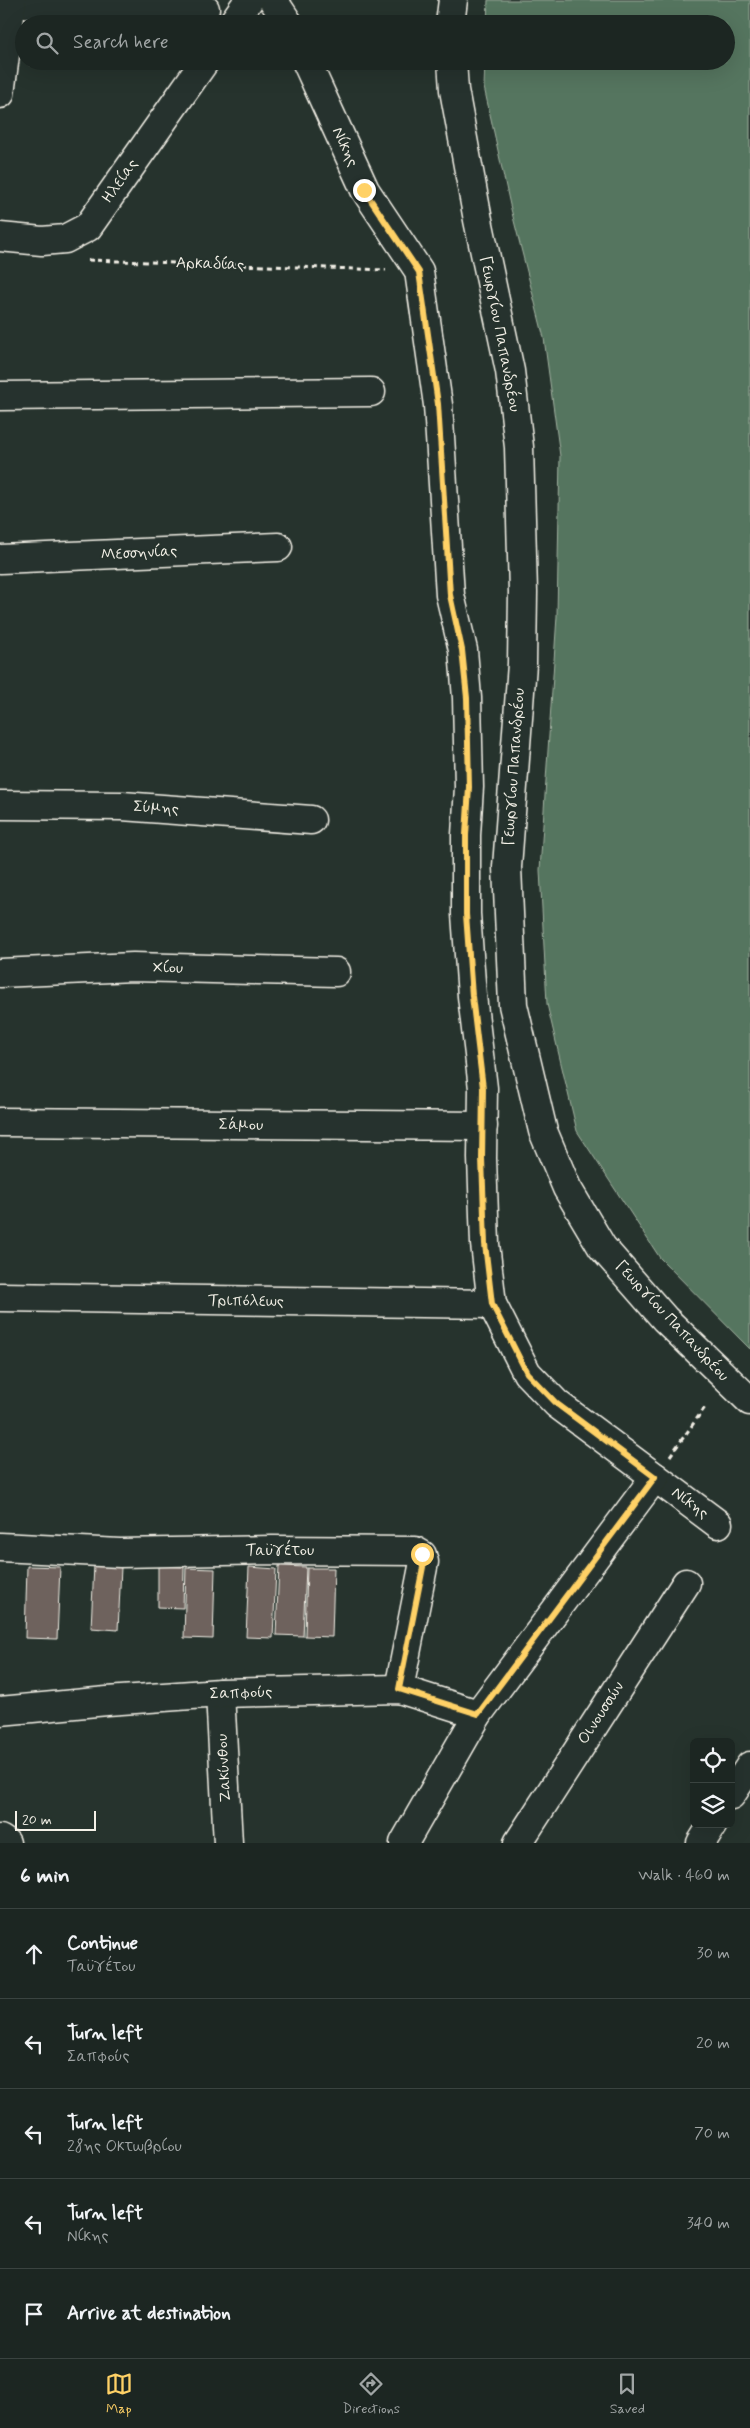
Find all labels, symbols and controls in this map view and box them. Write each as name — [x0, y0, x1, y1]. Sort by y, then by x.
search box — [15, 15, 735, 70]
icon: search — [33, 29, 61, 57]
text: Search here — [73, 30, 169, 55]
street label: Νίκης — [327, 124, 363, 170]
street label: Ηλείας — [97, 155, 143, 207]
route end — [353, 179, 376, 202]
street label: Αρκαδίας — [175, 252, 245, 276]
street label: Γεωργίου Παπανδρέου — [475, 254, 526, 414]
street label: Μεσσηνίας — [100, 541, 178, 565]
street label: Γεωργίου Παπανδρέου — [497, 687, 530, 847]
street label: Σύμης — [132, 796, 180, 820]
street label: Χίου — [153, 957, 183, 979]
street label: Σάμου — [218, 1114, 264, 1136]
street label: Γεωργίου Παπανδρέου — [610, 1255, 734, 1386]
street label: Τριπόλεως — [208, 1290, 284, 1312]
street label: Νίκης — [667, 1482, 713, 1524]
street label: Ταϋγέτου — [246, 1539, 314, 1561]
route start — [411, 1543, 434, 1566]
street label: Οινουσσών — [573, 1677, 629, 1749]
street label: Σαπφούς — [209, 1681, 273, 1705]
street label: Ζακύνθου — [212, 1733, 236, 1803]
map controls — [690, 1738, 735, 1828]
button: locate — [690, 1738, 735, 1783]
button: layers — [690, 1783, 735, 1828]
scale bar — [15, 1808, 96, 1831]
text: 20 m — [22, 1811, 52, 1829]
text: 6 min — [20, 1862, 70, 1890]
text: Walk · 460 m — [638, 1865, 730, 1886]
text: Continue — [67, 1931, 138, 1956]
icon: ahead — [20, 1940, 48, 1968]
text: 30 m — [697, 1943, 730, 1964]
text: Ταϋγέτου — [67, 1956, 136, 1977]
text: Turn left — [67, 2021, 143, 2046]
icon: left — [20, 2030, 48, 2058]
text: 20 m — [696, 2033, 730, 2054]
text: Σαπφούς — [67, 2046, 130, 2067]
text: Turn left — [67, 2111, 143, 2136]
icon: left — [20, 2120, 48, 2148]
text: 70 m — [694, 2123, 730, 2144]
text: 28ης Οκτωβρίου — [67, 2136, 182, 2157]
text: Turn left — [67, 2201, 143, 2226]
icon: left — [20, 2210, 48, 2238]
text: 340 m — [686, 2213, 730, 2234]
text: Νίκης — [67, 2226, 108, 2247]
icon: arrive — [20, 2300, 48, 2328]
text: Arrive at destination — [67, 2301, 231, 2326]
tab: Map — [105, 2370, 133, 2418]
tab: Directions — [343, 2370, 400, 2418]
tab: Saved — [610, 2370, 645, 2418]

